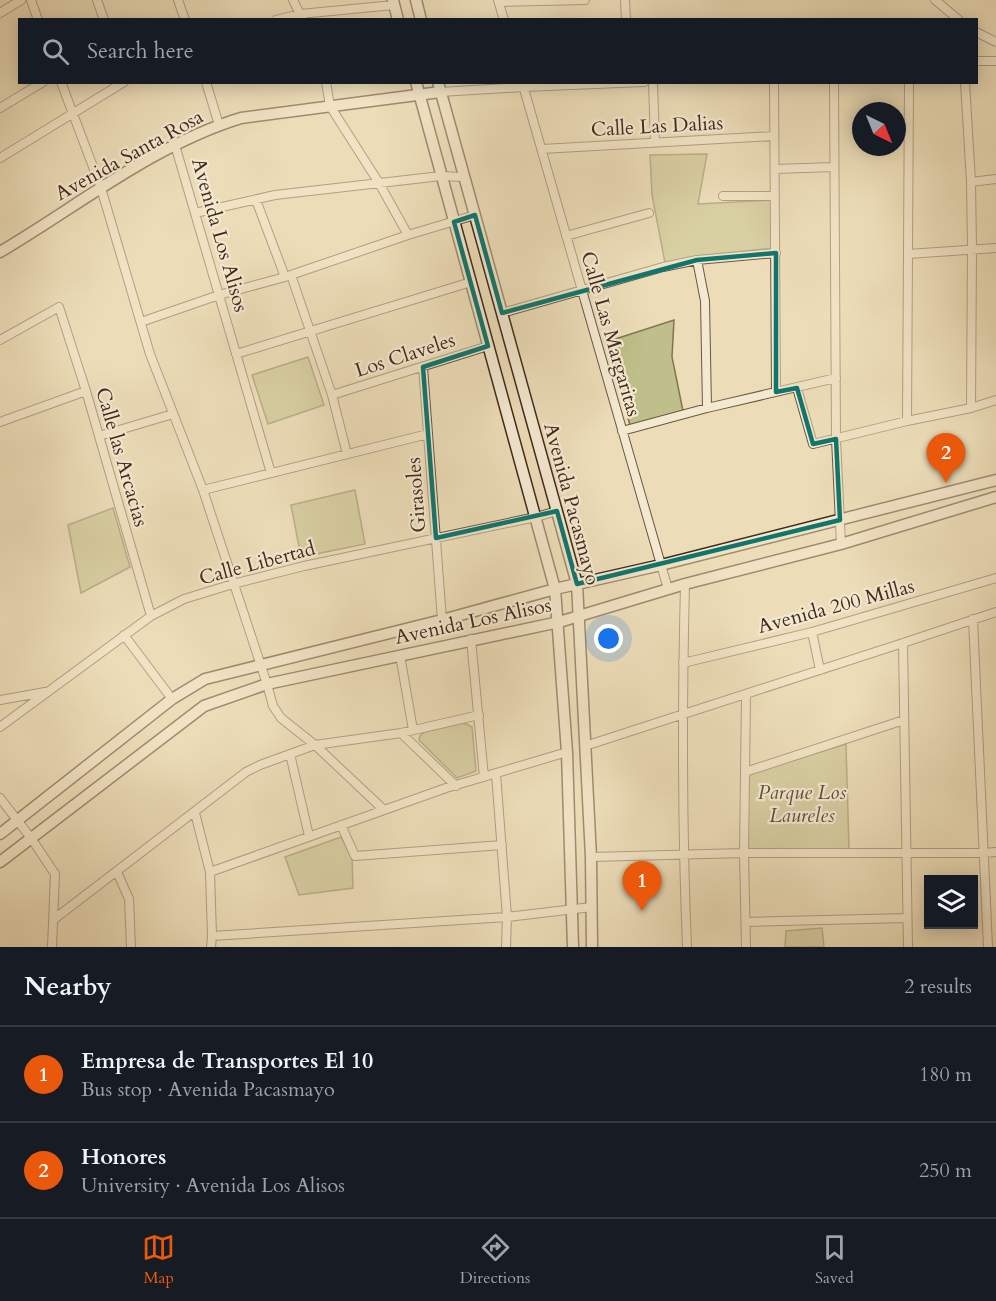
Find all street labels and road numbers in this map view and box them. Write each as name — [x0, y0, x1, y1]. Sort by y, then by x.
street label: Avenida Santa Rosa — [50, 103, 208, 207]
street label: Calle Las Dalias — [590, 109, 724, 143]
street label: Avenida Los Alisos — [185, 155, 255, 315]
street label: Calle Las Margaritas — [575, 248, 647, 420]
street label: Los Claveles — [351, 326, 459, 384]
street label: Calle las Arcacias — [89, 384, 155, 530]
street label: Avenida Pacasmayo — [537, 420, 607, 588]
street label: Girasoles — [400, 456, 432, 534]
street label: Calle Libertad — [196, 534, 318, 591]
street label: Avenida 200 Millas — [755, 572, 917, 640]
street label: Avenida Los Alisos — [392, 591, 554, 651]

